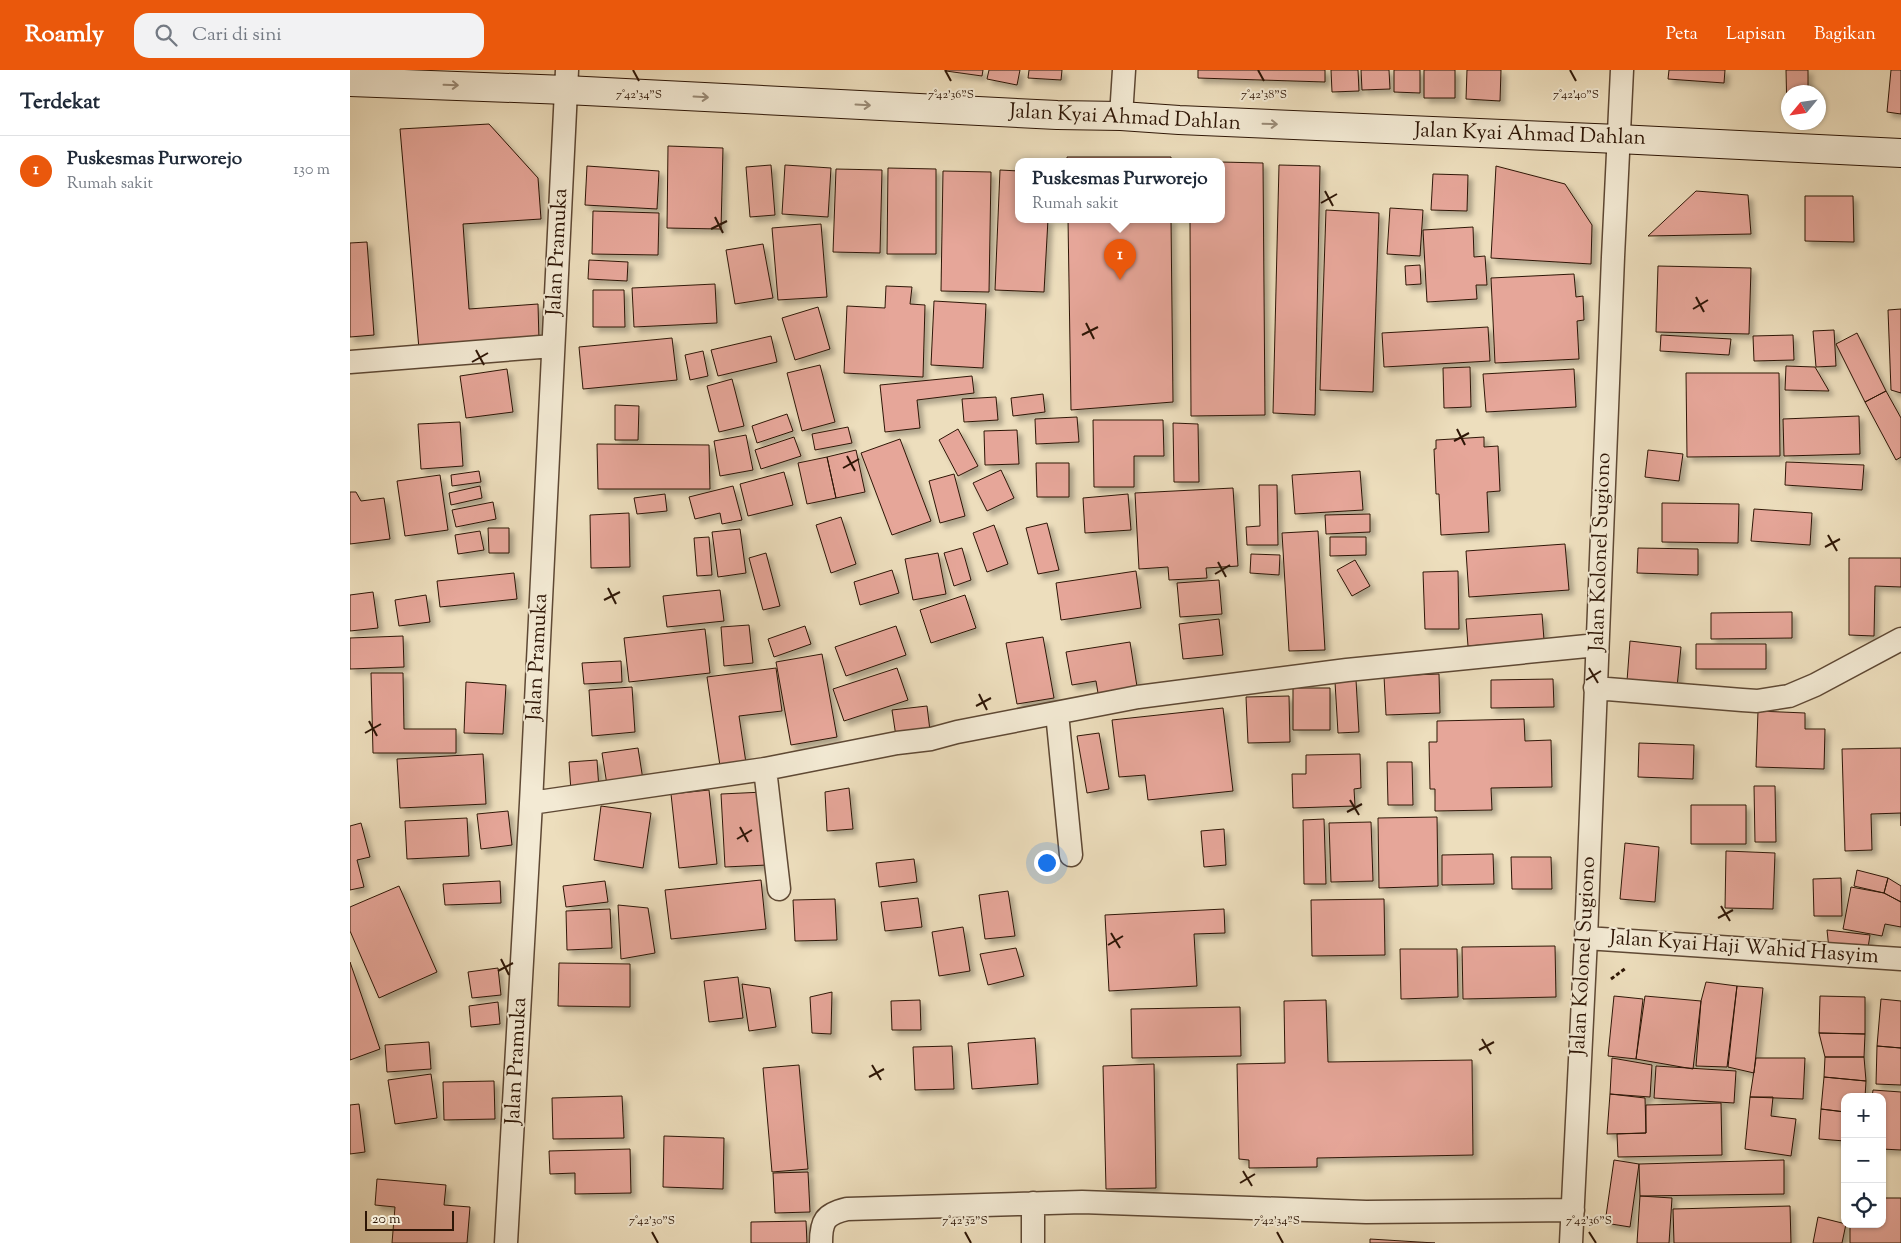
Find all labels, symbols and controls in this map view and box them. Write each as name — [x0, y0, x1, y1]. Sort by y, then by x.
search box — [134, 13, 484, 58]
text: Roamly — [25, 18, 104, 52]
icon: search — [152, 21, 180, 49]
text: Cari di sini — [192, 22, 282, 49]
text: Peta — [1666, 22, 1698, 48]
text: Lapisan — [1726, 22, 1786, 48]
text: Bagikan — [1814, 22, 1876, 48]
one-way arrow — [443, 81, 459, 90]
north arrow — [1781, 85, 1826, 130]
text: 7°42'34"S — [616, 86, 662, 104]
text: 7°42'36"S — [928, 86, 974, 104]
text: 7°42'38"S — [1241, 86, 1287, 104]
text: 7°42'40"S — [1553, 86, 1599, 104]
text: Terdekat — [20, 88, 100, 118]
one-way arrow — [693, 92, 709, 101]
street label: Jalan Kyai Ahmad Dahlan — [1007, 97, 1242, 139]
one-way arrow — [854, 100, 871, 110]
street label: Jalan Kyai Ahmad Dahlan — [1413, 116, 1646, 154]
one-way arrow — [1262, 120, 1278, 129]
text: Puskesmas Purworejo — [67, 146, 242, 173]
popup — [1015, 158, 1225, 223]
text: 1 — [33, 159, 39, 182]
text: 130 m — [293, 159, 330, 182]
text: Puskesmas Purworejo — [1032, 166, 1208, 193]
text: Rumah sakit — [67, 173, 153, 196]
street label: Jalan Pramuka — [540, 187, 576, 318]
text: Rumah sakit — [1032, 193, 1118, 216]
pin: 1 — [1104, 239, 1136, 280]
street label: Jalan Kolonel Sugiono — [1582, 452, 1619, 653]
street label: Jalan Pramuka — [520, 592, 556, 723]
your location — [1034, 850, 1060, 876]
street label: Jalan Kolonel Sugiono — [1564, 856, 1604, 1057]
street label: Jalan Kyai Haji Wahid Hasyim — [1607, 924, 1880, 972]
street label: Jalan Pramuka — [499, 996, 535, 1127]
map controls — [1841, 1093, 1886, 1228]
button: + — [1841, 1093, 1886, 1138]
button: − — [1841, 1138, 1886, 1183]
button: locate — [1841, 1183, 1886, 1228]
scale bar — [365, 1208, 454, 1231]
text: 20 m — [372, 1210, 401, 1230]
text: 7°42'30"S — [629, 1212, 675, 1230]
text: 7°42'32"S — [942, 1212, 988, 1230]
text: 7°42'34"S — [1254, 1212, 1300, 1230]
text: 7°42'36"S — [1566, 1212, 1612, 1230]

